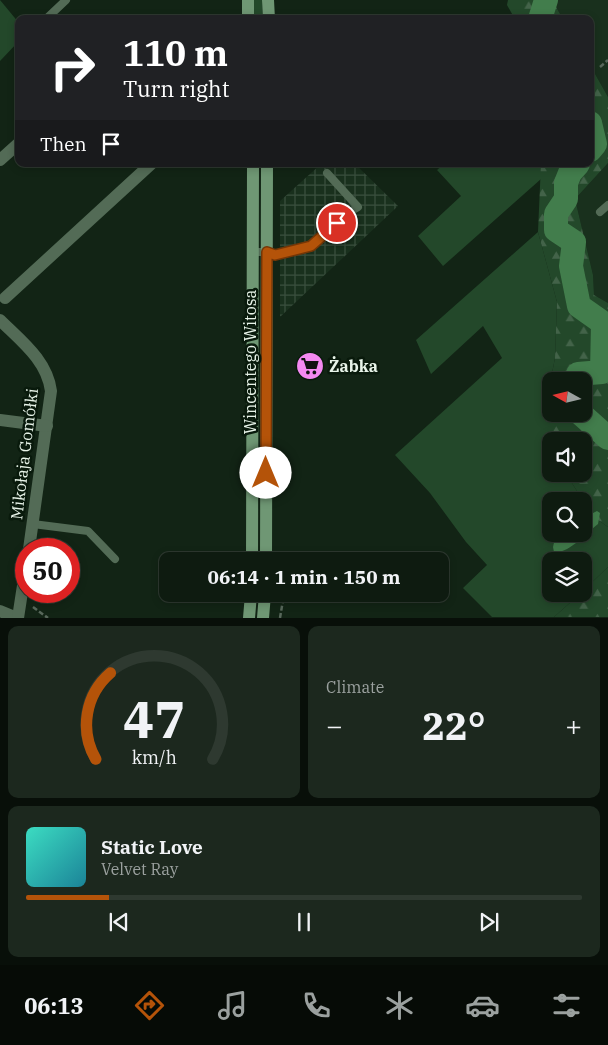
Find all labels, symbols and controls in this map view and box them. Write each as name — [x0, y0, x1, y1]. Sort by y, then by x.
text: 110 m — [123, 30, 228, 76]
icon: right — [40, 35, 105, 100]
text: Turn right — [123, 74, 230, 103]
icon: arrive — [97, 130, 125, 158]
text: Then — [40, 132, 87, 156]
pin — [316, 202, 358, 244]
icon: arrive — [323, 209, 351, 237]
street label: Wincentego Witosa — [240, 289, 260, 434]
supermarket icon: Żabka — [295, 351, 325, 381]
place label: Żabka — [329, 356, 378, 376]
north arrow — [542, 372, 592, 422]
map controls — [542, 372, 592, 602]
street label: Mikołaja Gomółki — [6, 387, 42, 521]
button: sound — [542, 432, 592, 482]
position arrow — [239, 446, 291, 498]
button: search — [542, 492, 592, 542]
speed limit sign: 50 — [15, 538, 80, 603]
button: layers — [542, 552, 592, 602]
text: 06:14 · 1 min · 150 m — [208, 565, 400, 589]
text: Climate — [326, 677, 384, 697]
text: 47 — [123, 685, 185, 752]
text: 22° — [422, 701, 486, 750]
text: − — [326, 707, 343, 744]
text: + — [565, 707, 582, 744]
text: km/h — [131, 746, 177, 769]
text: Static Love — [101, 835, 203, 859]
text: Velvet Ray — [101, 859, 178, 879]
icon: previous — [105, 908, 133, 936]
icon: pause — [290, 908, 318, 936]
icon: next — [475, 908, 503, 936]
icon: directions — [132, 988, 167, 1023]
icon: music — [215, 988, 250, 1023]
icon: phone — [299, 988, 334, 1023]
icon: climate — [382, 988, 417, 1023]
icon: car — [465, 988, 500, 1023]
icon: filters — [549, 988, 584, 1023]
text: 06:13 — [24, 991, 84, 1020]

